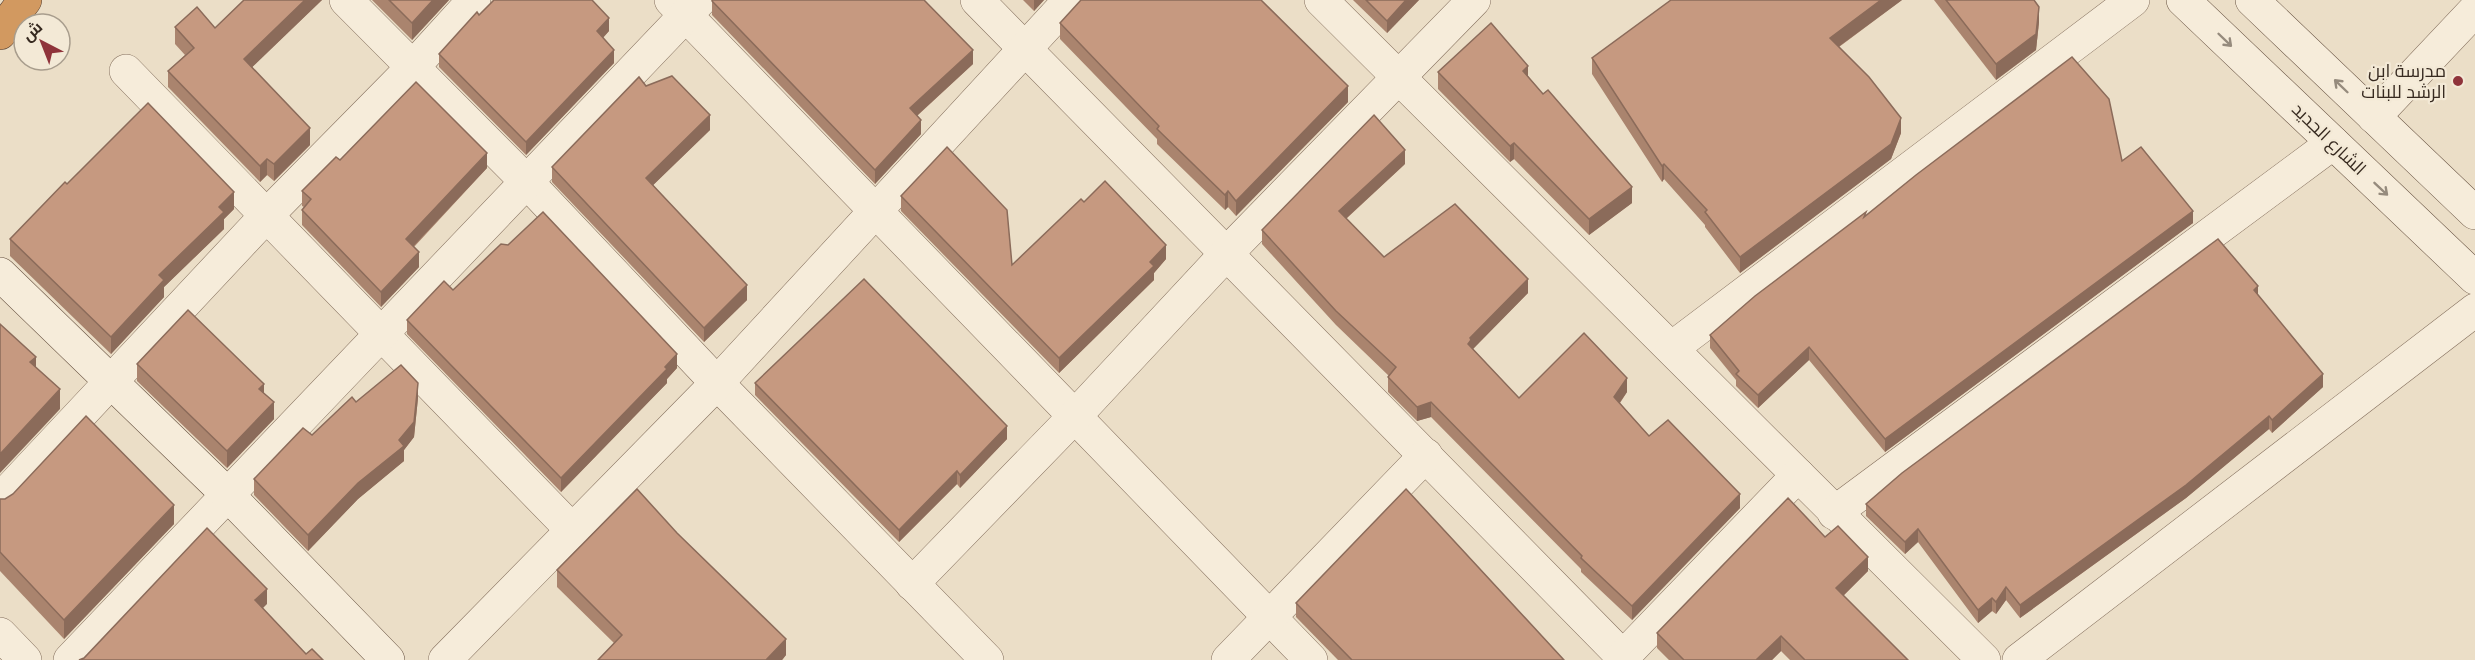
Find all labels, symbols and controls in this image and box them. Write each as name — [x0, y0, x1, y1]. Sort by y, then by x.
north arrow — [12, 12, 72, 72]
text: ش — [19, 18, 46, 45]
one-way arrow — [2217, 33, 2232, 48]
place label: مدرسة ابن الرشد للبنات — [2361, 61, 2446, 103]
marker: مدرسة ابن الرشد للبنات — [2451, 74, 2465, 88]
one-way arrow — [2334, 78, 2349, 93]
street label: الشارع الجديد — [2287, 99, 2370, 180]
one-way arrow — [2374, 182, 2389, 196]

